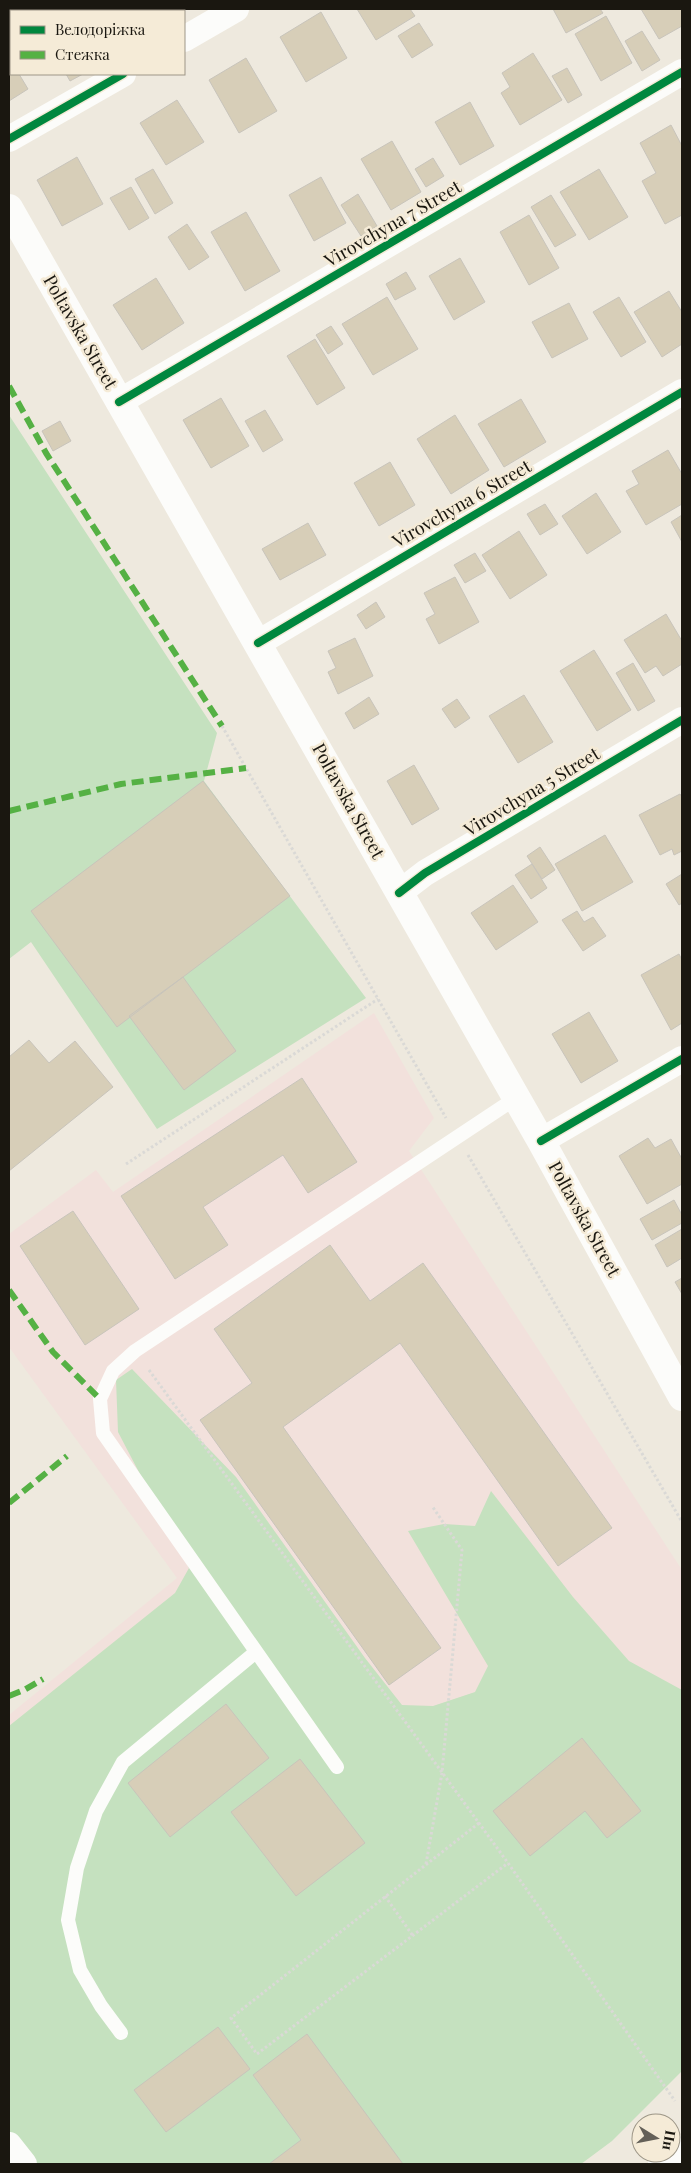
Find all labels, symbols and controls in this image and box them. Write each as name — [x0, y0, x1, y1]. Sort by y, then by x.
legend — [10, 10, 185, 75]
text: Велодоріжка — [55, 19, 146, 39]
text: Стежка — [55, 44, 110, 64]
street label: Virovchyna 7 Street — [319, 174, 466, 273]
street label: Poltavska Street — [38, 270, 124, 394]
street label: Virovchyna 6 Street — [387, 453, 536, 553]
street label: Poltavska Street — [307, 739, 391, 863]
street label: Virovchyna 5 Street — [458, 741, 604, 842]
street label: Poltavska Street — [543, 1157, 627, 1281]
north arrow — [631, 2113, 681, 2163]
text: Пн — [658, 2129, 680, 2152]

